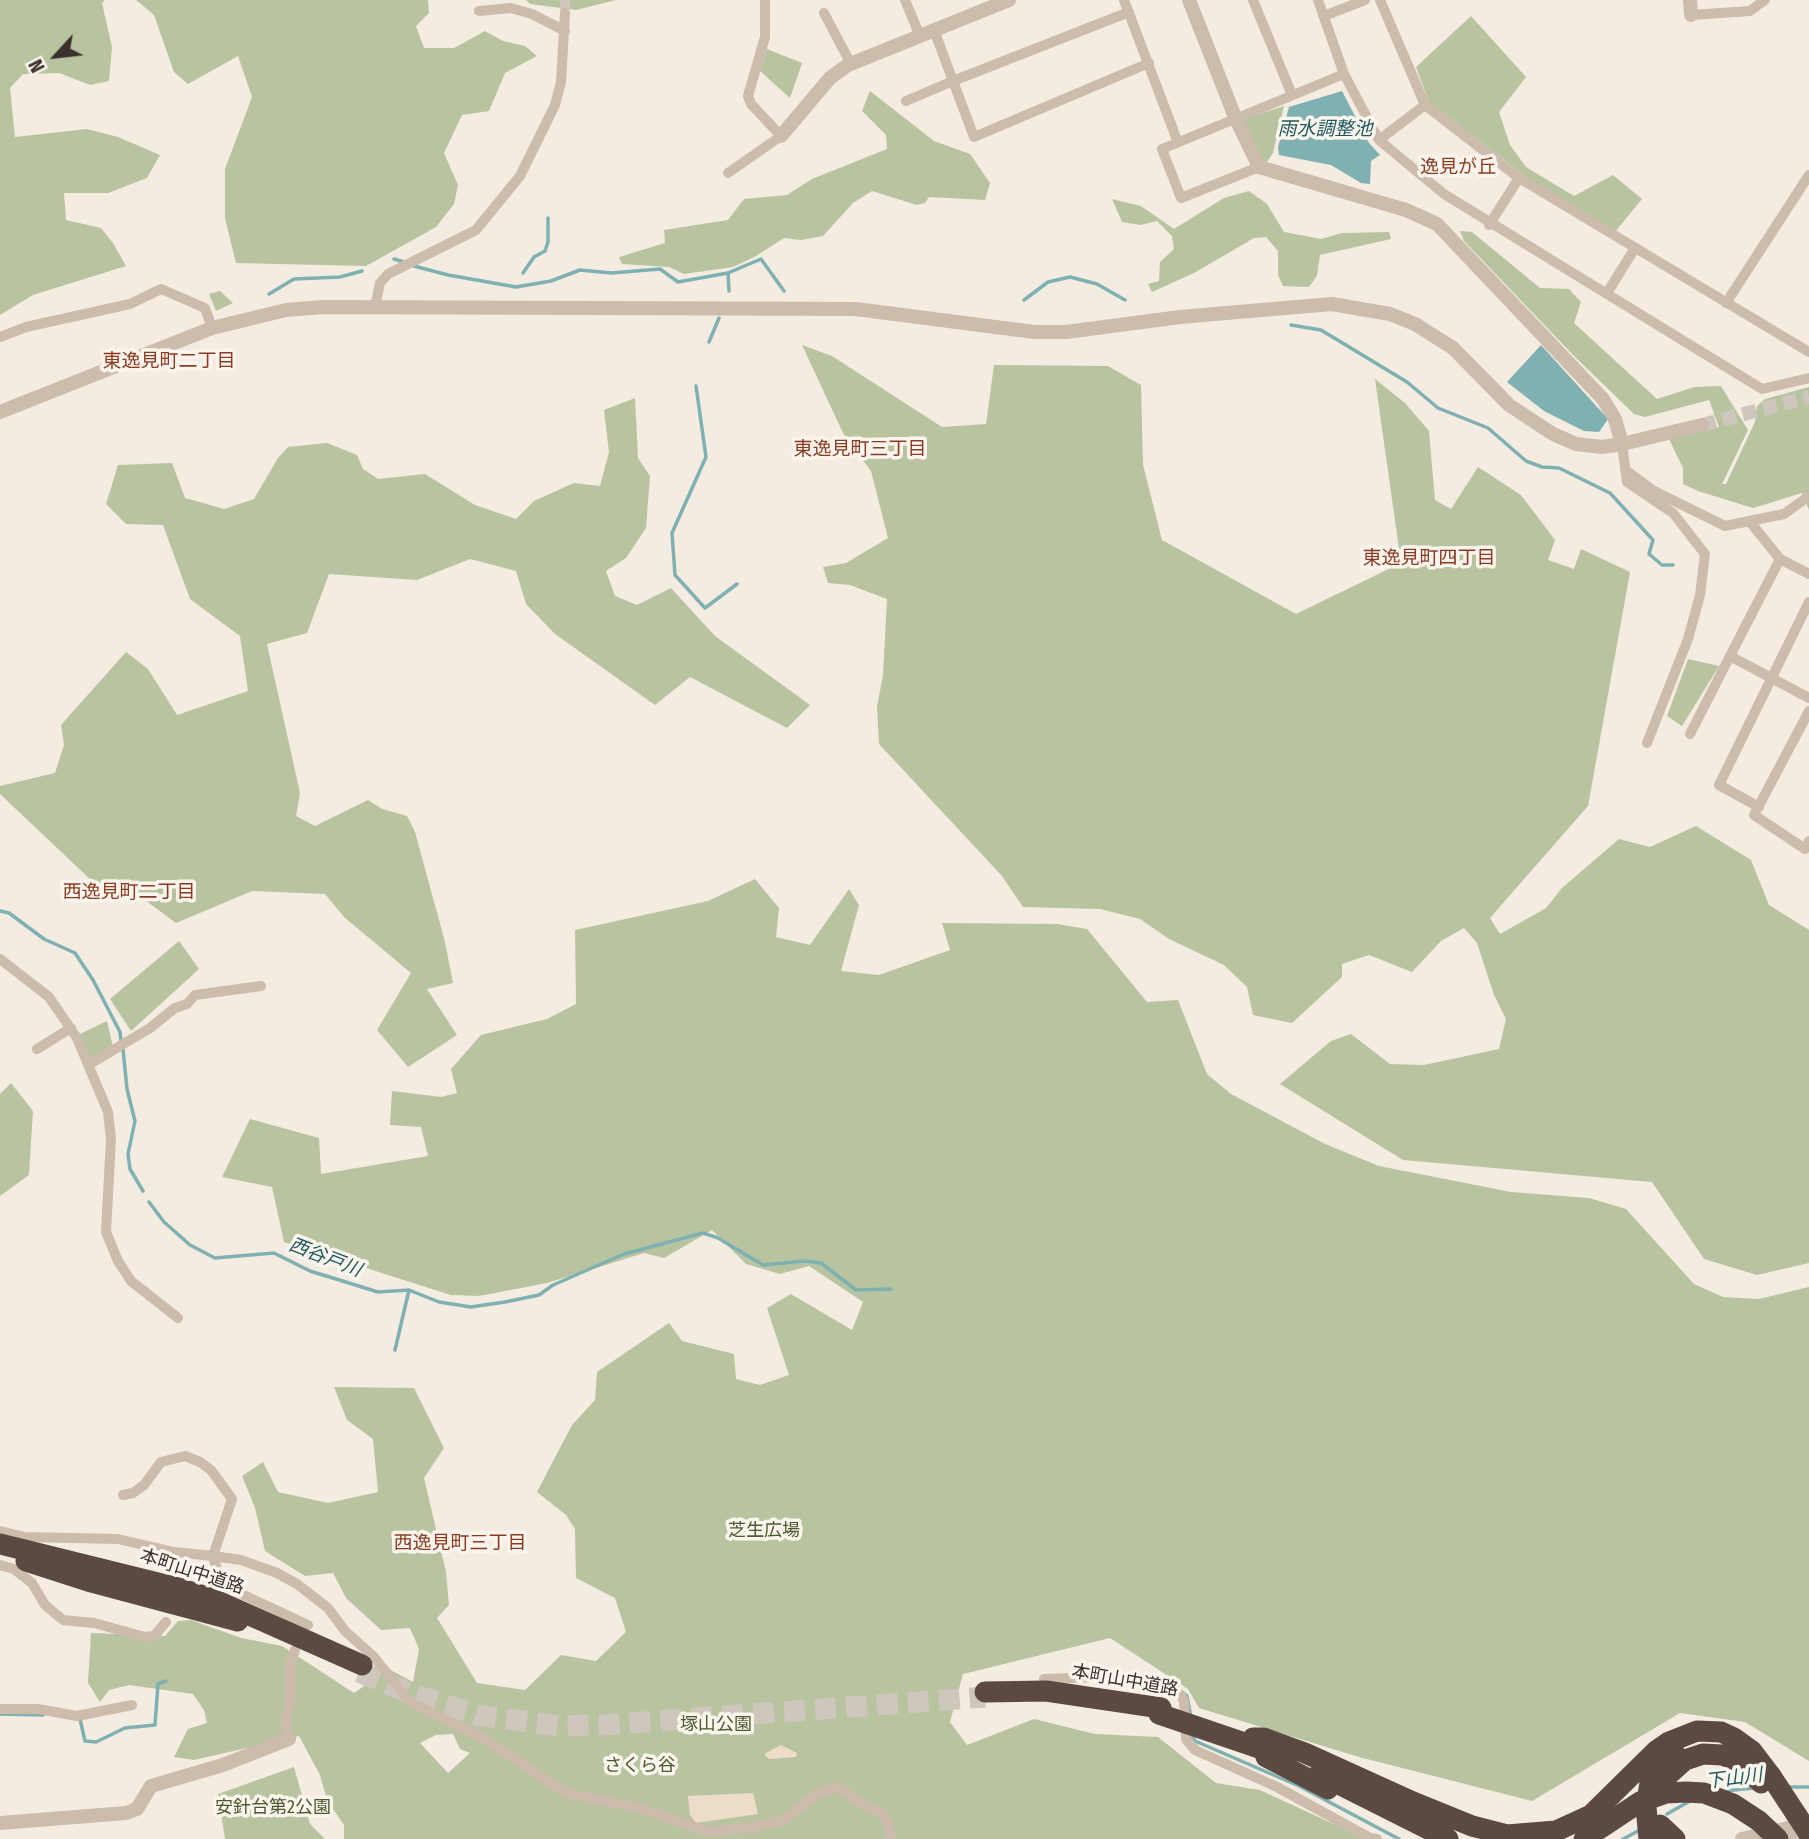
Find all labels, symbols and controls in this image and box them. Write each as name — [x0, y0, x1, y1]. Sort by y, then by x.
north arrow — [21, 21, 91, 91]
text: N — [24, 55, 50, 76]
water label: 雨水調整池 — [1278, 119, 1372, 141]
district label: 逸見が丘 — [1420, 157, 1496, 179]
district label: 東逸見町二丁目 — [103, 351, 235, 373]
district label: 東逸見町三丁目 — [794, 439, 926, 461]
district label: 東逸見町四丁目 — [1363, 548, 1495, 570]
district label: 西逸見町二丁目 — [63, 882, 195, 904]
water label: 西谷戸川 — [285, 1234, 365, 1282]
park label: 芝生広場 — [728, 1520, 800, 1542]
district label: 西逸見町三丁目 — [394, 1533, 526, 1555]
street label: 本町山中道路 — [137, 1545, 247, 1599]
street label: 本町山中道路 — [1070, 1661, 1180, 1701]
park label: 塚山公園 — [680, 1714, 752, 1736]
park label: さくら谷 — [604, 1755, 676, 1777]
water label: 下山川 — [1704, 1764, 1764, 1794]
park label: 安針台第2公園 — [215, 1797, 331, 1819]

